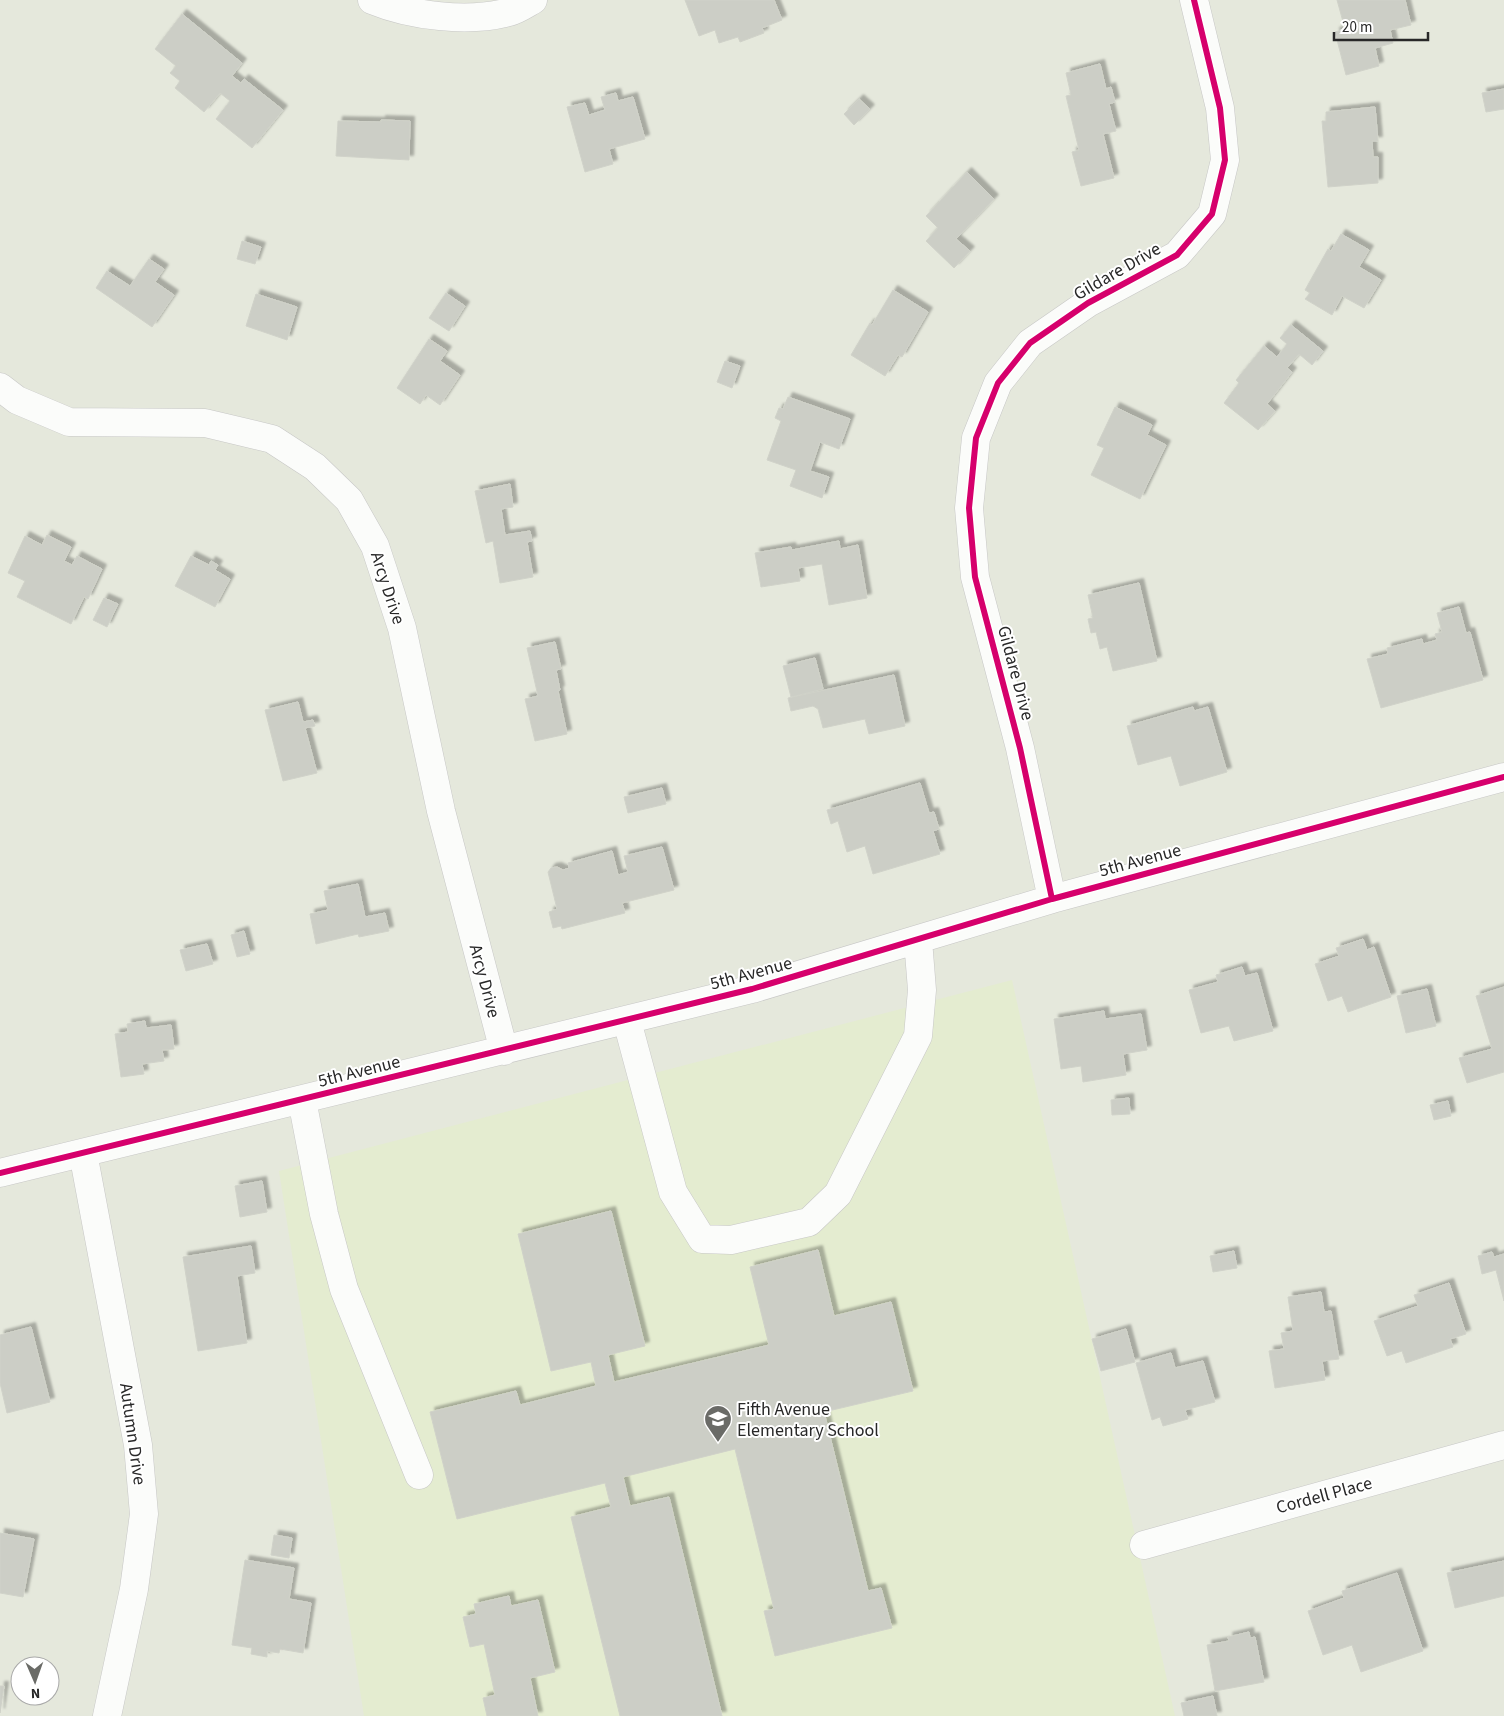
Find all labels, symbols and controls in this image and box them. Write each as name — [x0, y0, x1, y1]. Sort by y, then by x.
scale bar — [1334, 10, 1428, 42]
text: 20 m — [1342, 17, 1372, 38]
street label: Gildare Drive — [1069, 236, 1165, 306]
street label: Arcy Drive — [364, 549, 411, 628]
street label: Gildare Drive — [991, 623, 1040, 723]
street label: 5th Avenue — [1096, 838, 1184, 883]
street label: Arcy Drive — [463, 942, 506, 1021]
street label: 5th Avenue — [707, 951, 795, 996]
street label: 5th Avenue — [315, 1049, 403, 1094]
street label: Autumn Drive — [113, 1381, 152, 1487]
place label: Fifth Avenue Elementary School — [737, 1397, 879, 1443]
school or university icon: Fifth Avenue Elementary School — [703, 1404, 733, 1443]
street label: Cordell Place — [1273, 1471, 1375, 1520]
north arrow — [10, 1656, 60, 1706]
text: N — [30, 1683, 40, 1703]

